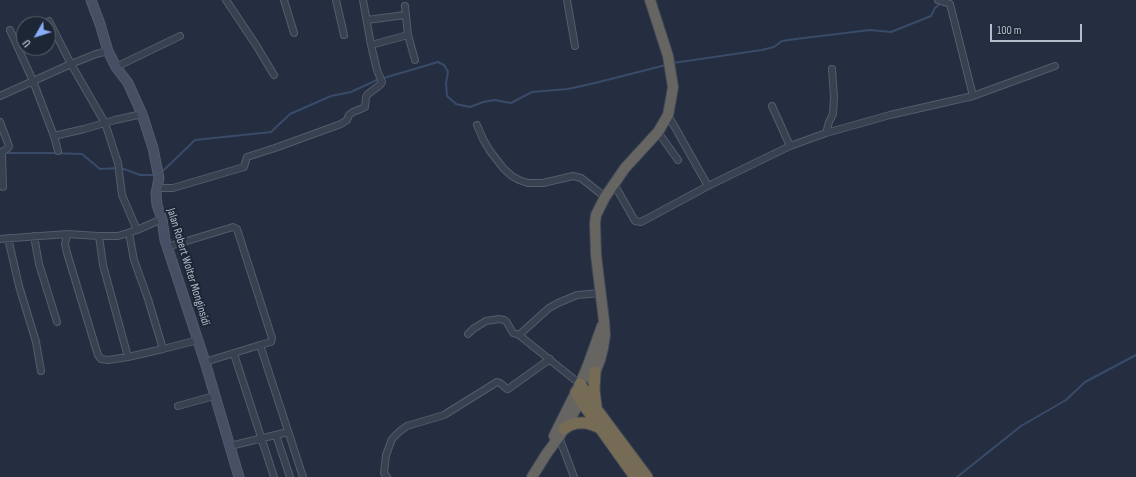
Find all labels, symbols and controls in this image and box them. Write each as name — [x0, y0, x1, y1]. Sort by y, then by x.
north arrow — [16, 16, 56, 56]
scale bar — [992, 16, 1084, 42]
text: 100 m — [997, 23, 1022, 38]
text: U — [20, 37, 34, 50]
street label: Jalan Robert Wolter Monginsidi — [163, 207, 213, 327]

